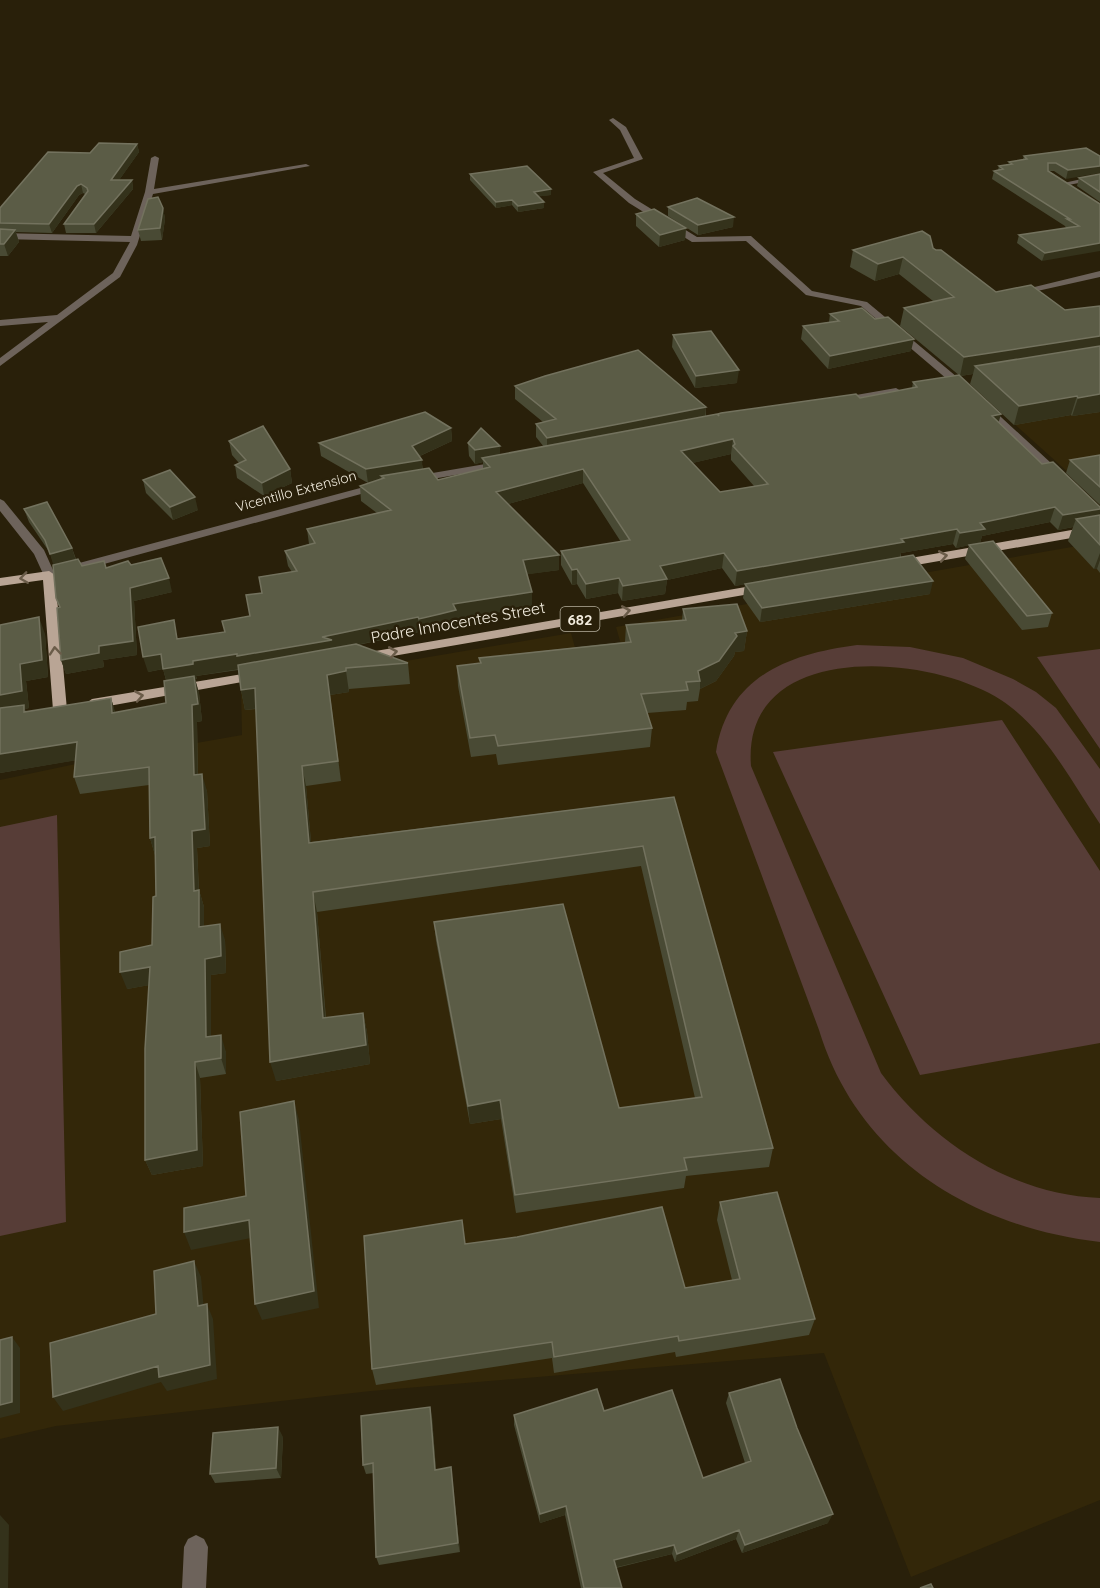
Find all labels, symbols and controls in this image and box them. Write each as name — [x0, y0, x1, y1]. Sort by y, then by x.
street label: Vicentillo Extension — [234, 466, 358, 516]
one-way arrow — [937, 550, 947, 563]
one-way arrow — [20, 572, 29, 584]
street label: Padre Innocentes Street — [369, 597, 547, 647]
one-way arrow — [621, 605, 631, 618]
road number: 682 — [560, 607, 600, 631]
one-way arrow — [388, 646, 398, 659]
one-way arrow — [49, 647, 62, 656]
one-way arrow — [133, 690, 143, 703]

